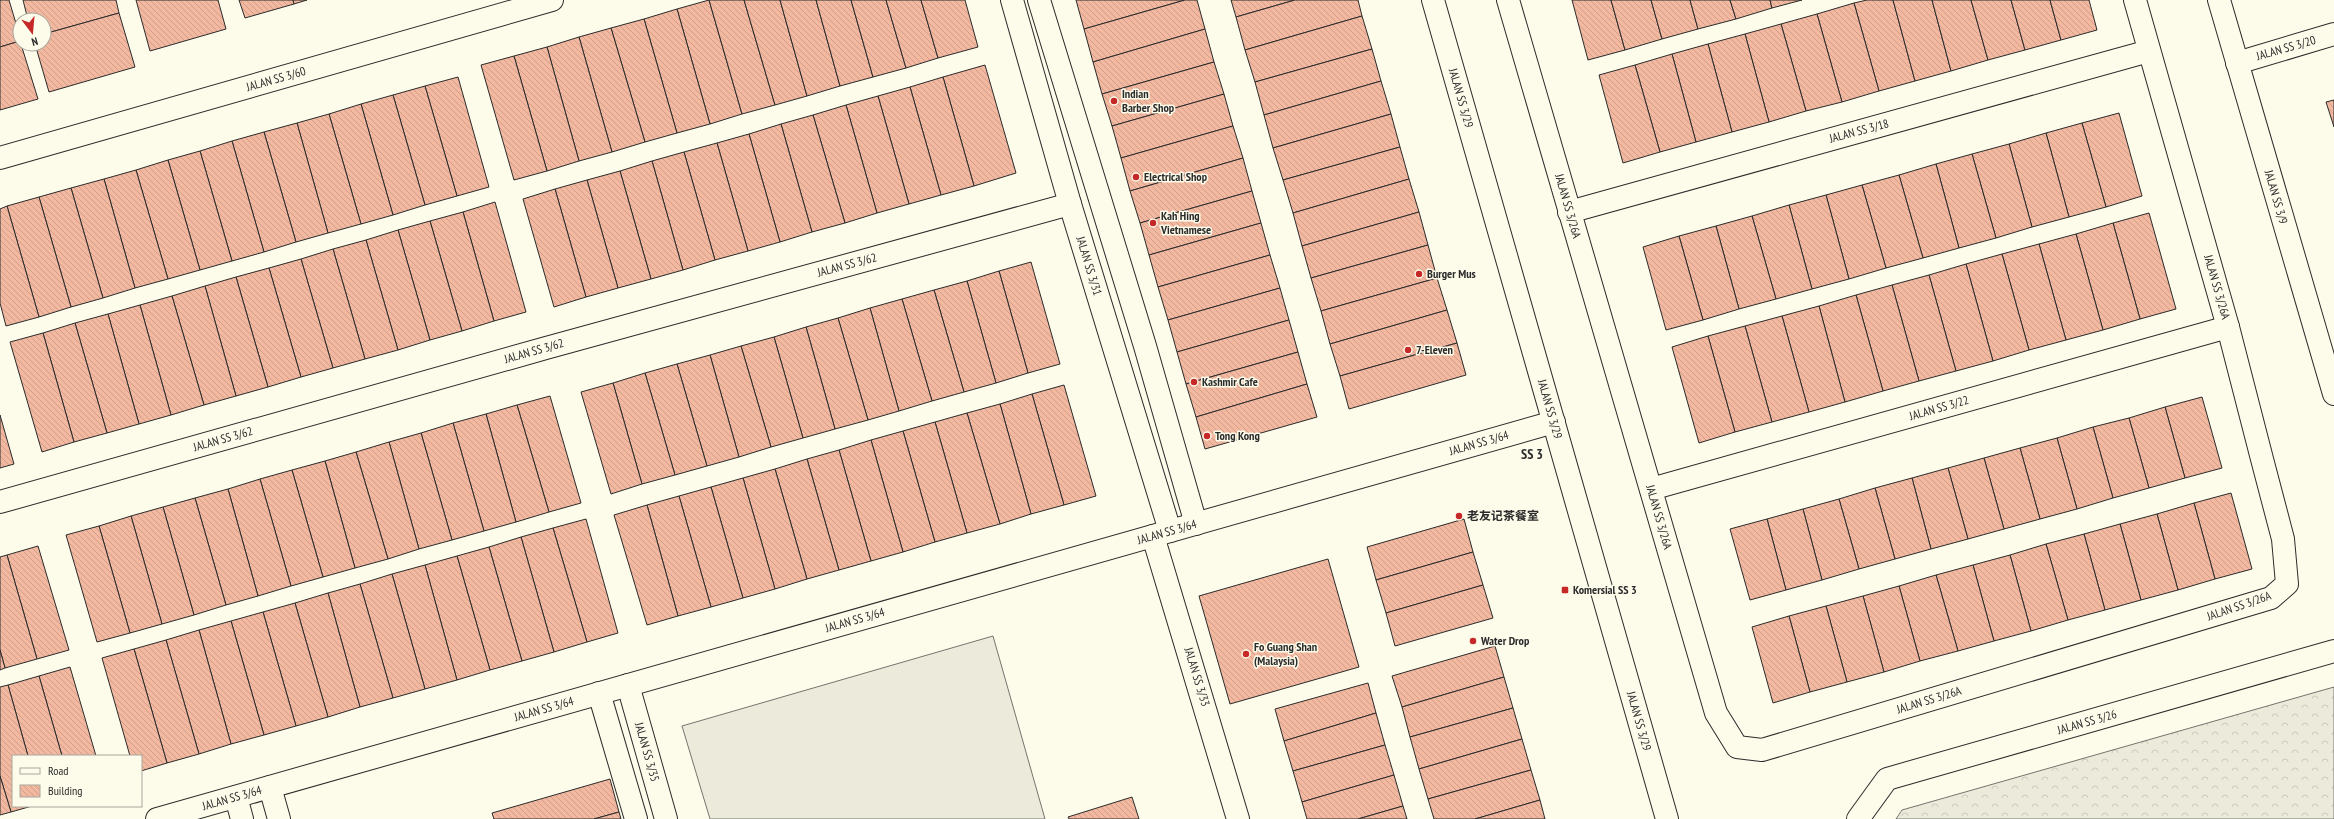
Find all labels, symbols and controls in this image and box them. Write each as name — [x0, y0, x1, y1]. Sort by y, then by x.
north arrow — [12, 12, 52, 52]
street label: JALAN SS 3/20 — [2254, 32, 2317, 63]
text: N — [30, 34, 40, 49]
street label: JALAN SS 3/60 — [244, 63, 307, 94]
street label: JALAN SS 3/29 — [1446, 66, 1477, 129]
place label: Indian Barber Shop — [1122, 86, 1175, 115]
marker: Indian Barber Shop — [1109, 96, 1119, 106]
street label: JALAN SS 3/18 — [1827, 115, 1890, 146]
street label: JALAN SS 3/9 — [2261, 167, 2291, 226]
place label: Electrical Shop — [1144, 169, 1208, 184]
street label: JALAN SS 3/26A — [1552, 171, 1585, 240]
marker: Electrical Shop — [1131, 172, 1141, 182]
place label: Kah Hing Vietnamese — [1160, 208, 1211, 237]
marker: Kah Hing Vietnamese — [1148, 218, 1158, 228]
street label: JALAN SS 3/31 — [1073, 234, 1106, 297]
street label: JALAN SS 3/62 — [815, 249, 878, 280]
street label: JALAN SS 3/26A — [2201, 252, 2234, 321]
place label: Burger Mus — [1427, 266, 1476, 281]
marker: Burger Mus — [1414, 269, 1424, 279]
street label: JALAN SS 3/62 — [502, 335, 565, 366]
place label: 7-Eleven — [1416, 342, 1453, 357]
marker: 7-Eleven — [1403, 345, 1413, 355]
place label: Kashmir Cafe — [1202, 374, 1258, 389]
marker: Kashmir Cafe — [1189, 377, 1199, 387]
street label: JALAN SS 3/29 — [1535, 377, 1566, 440]
street label: JALAN SS 3/22 — [1907, 392, 1970, 423]
street label: JALAN SS 3/62 — [191, 423, 254, 454]
street label: JALAN SS 3/64 — [1447, 427, 1511, 458]
place label: Tong Kong — [1215, 428, 1260, 443]
marker: Tong Kong — [1202, 431, 1212, 441]
district label: SS 3 — [1521, 445, 1543, 463]
street label: JALAN SS 3/26A — [1643, 482, 1676, 551]
place label: 老友记茶餐室 — [1467, 508, 1539, 523]
marker: 老友记茶餐室 — [1454, 511, 1464, 521]
street label: JALAN SS 3/64 — [1135, 516, 1199, 547]
place label: Komersial SS 3 — [1573, 582, 1637, 597]
marker: Komersial SS 3 — [1560, 585, 1570, 595]
street label: JALAN SS 3/26A — [2204, 588, 2273, 624]
street label: JALAN SS 3/64 — [823, 604, 887, 635]
place label: Water Drop — [1480, 633, 1530, 648]
marker: Water Drop — [1468, 636, 1478, 646]
place label: Fo Guang Shan (Malaysia) — [1254, 639, 1317, 668]
street label: JALAN SS 3/33 — [1181, 645, 1214, 708]
marker: Fo Guang Shan (Malaysia) — [1241, 649, 1251, 659]
street label: JALAN SS 3/26A — [1894, 683, 1963, 717]
street label: JALAN SS 3/29 — [1624, 689, 1655, 752]
street label: JALAN SS 3/64 — [512, 693, 576, 724]
street label: JALAN SS 3/26 — [2055, 706, 2118, 737]
street label: JALAN SS 3/35 — [632, 720, 663, 783]
legend — [12, 755, 142, 807]
text: Road — [48, 763, 68, 778]
street label: JALAN SS 3/64 — [200, 782, 264, 813]
text: Building — [48, 783, 83, 798]

